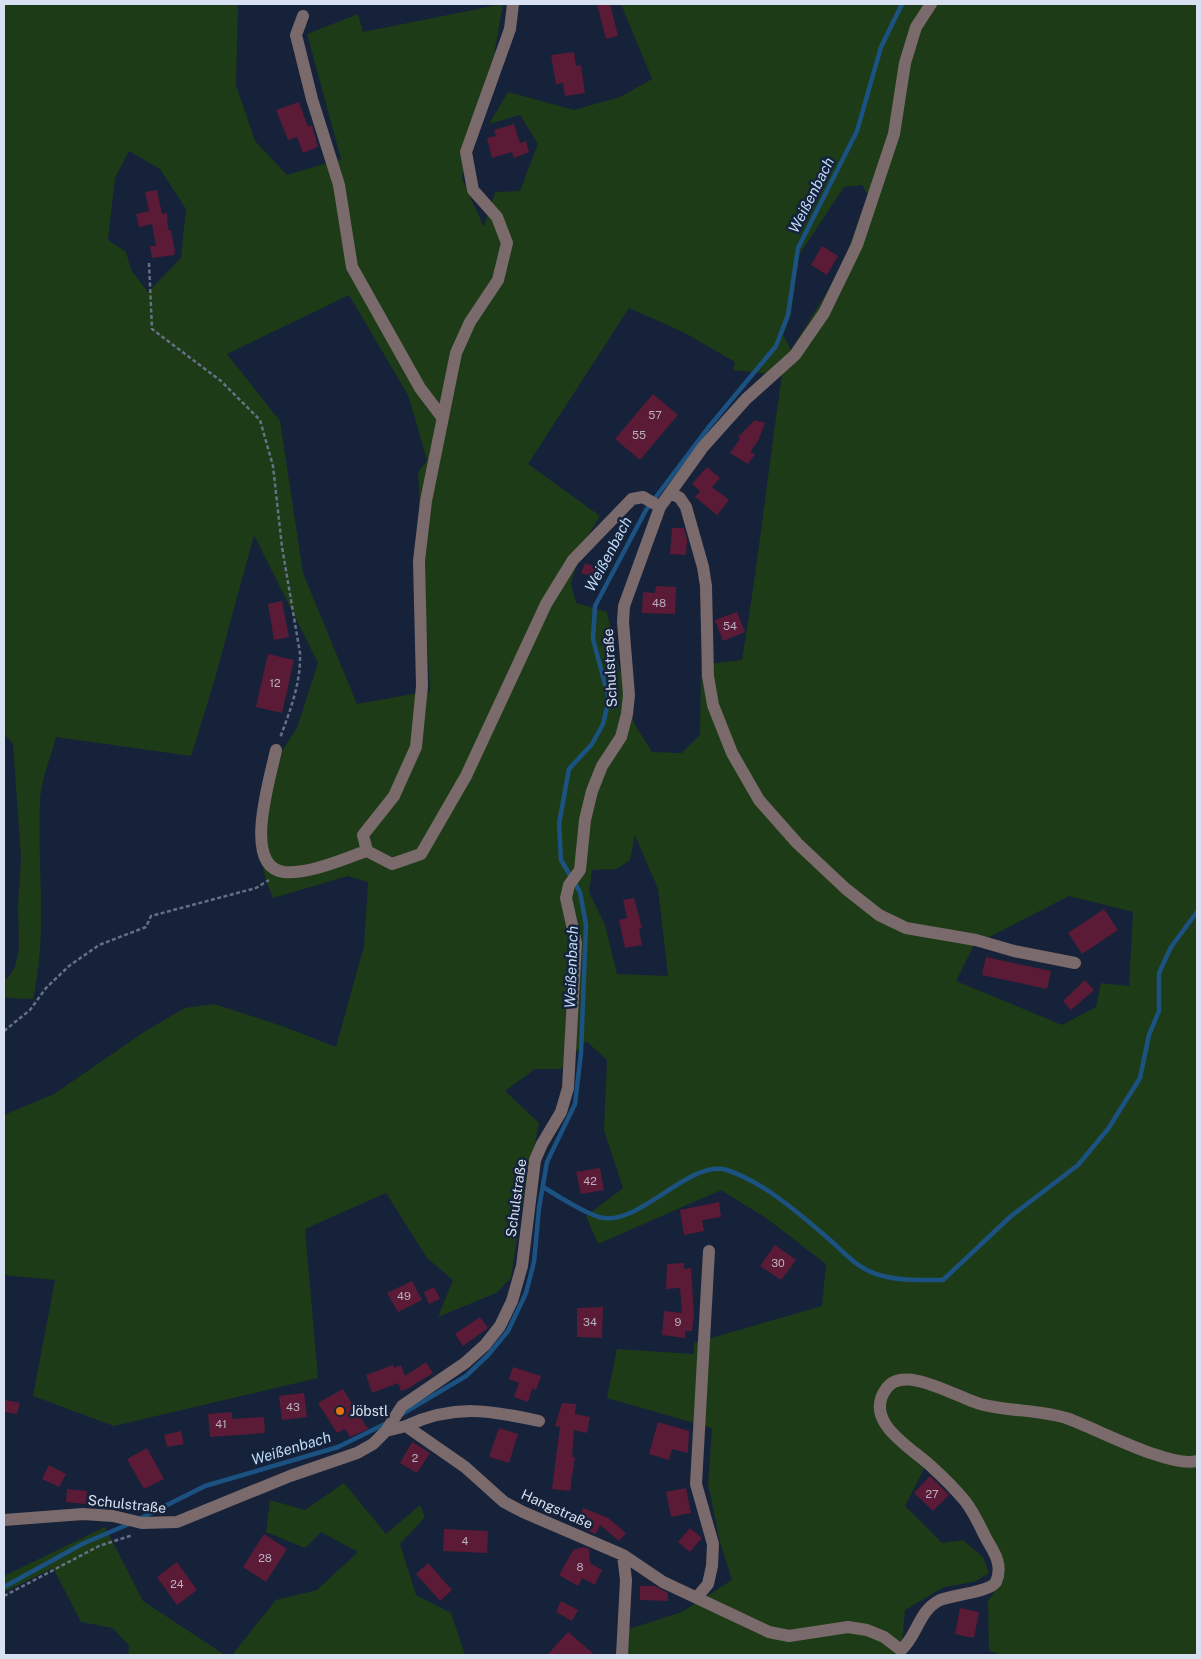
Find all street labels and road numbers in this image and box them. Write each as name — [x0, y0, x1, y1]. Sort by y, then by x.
street label: Schulstraße — [600, 628, 620, 708]
street label: Schulstraße — [503, 1158, 529, 1238]
street label: Hangstraße — [519, 1486, 595, 1532]
street label: Schulstraße — [87, 1492, 167, 1516]

